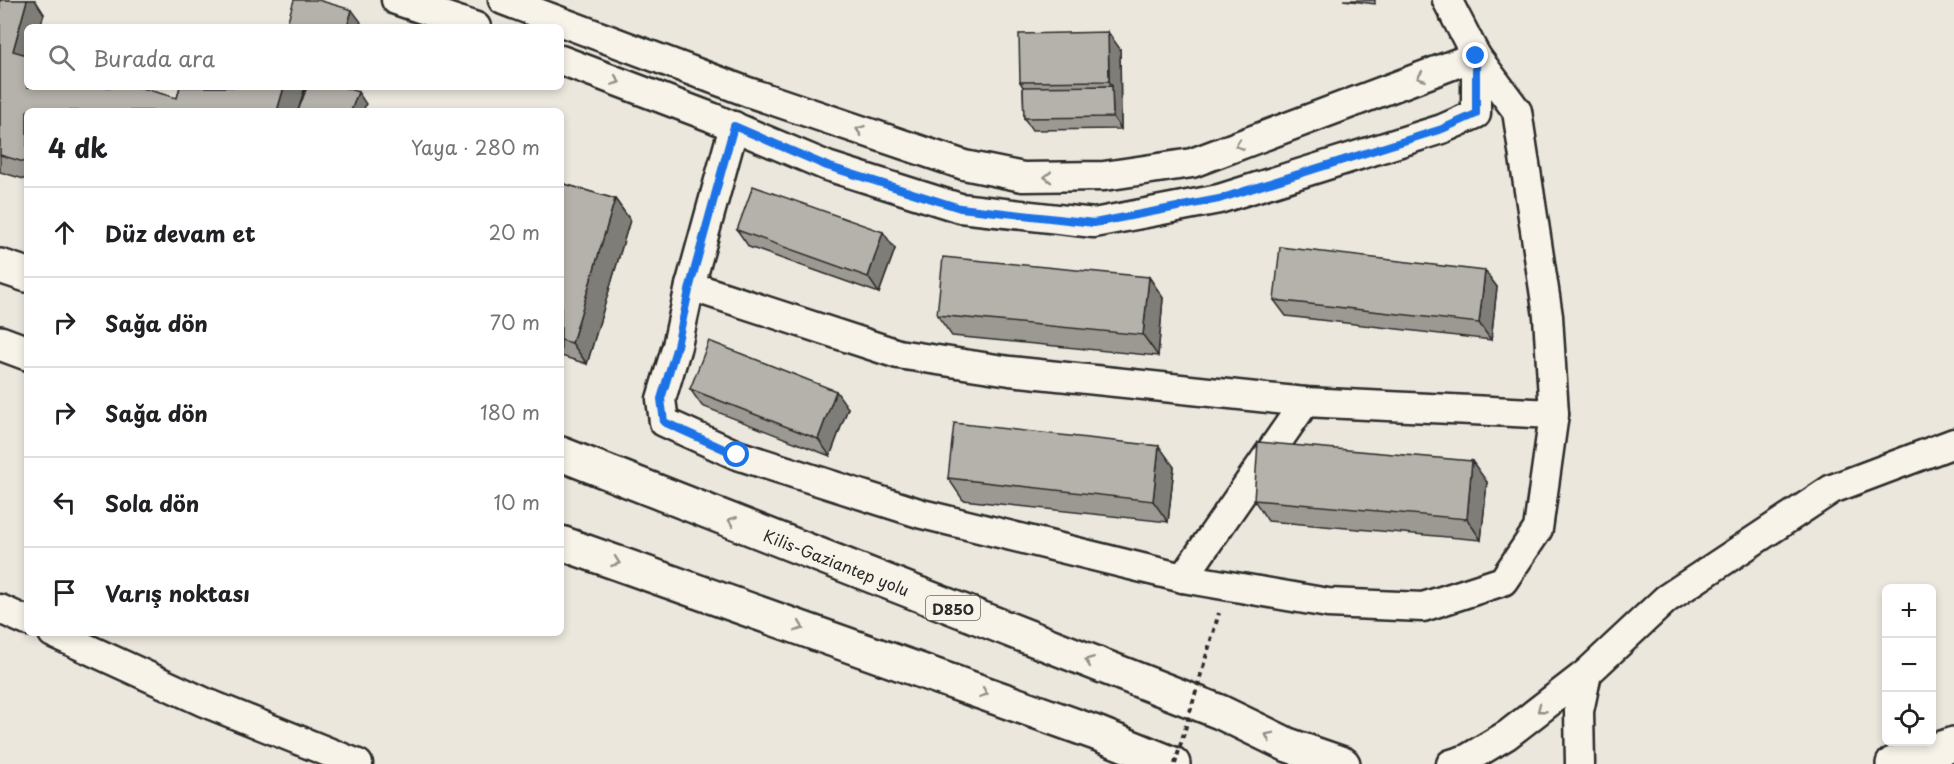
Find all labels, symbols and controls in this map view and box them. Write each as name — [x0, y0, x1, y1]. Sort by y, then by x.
search box — [24, 24, 564, 90]
icon: search — [45, 41, 78, 74]
text: Burada ara — [93, 41, 215, 74]
route end — [1462, 42, 1488, 68]
one-way arrow — [1416, 70, 1427, 82]
one-way arrow — [610, 73, 620, 86]
one-way arrow — [855, 125, 866, 138]
text: 4 dk — [48, 128, 108, 167]
text: Yaya · 280 m — [411, 132, 540, 162]
one-way arrow — [1234, 138, 1245, 150]
one-way arrow — [1043, 171, 1052, 183]
icon: ahead — [48, 216, 81, 249]
text: Düz devam et — [105, 216, 256, 249]
text: 20 m — [488, 217, 540, 247]
icon: right — [48, 306, 81, 339]
text: Sağa dön — [105, 306, 208, 339]
text: 70 m — [490, 307, 540, 337]
icon: right — [48, 396, 81, 429]
text: Sağa dön — [105, 396, 208, 429]
text: 180 m — [480, 397, 540, 427]
route start — [723, 441, 749, 467]
icon: left — [48, 486, 81, 519]
text: Sola dön — [105, 486, 199, 519]
text: 10 m — [493, 487, 540, 517]
one-way arrow — [727, 516, 738, 528]
street label: Kilis-Gaziantep yolu — [760, 523, 913, 601]
one-way arrow — [610, 555, 621, 568]
icon: arrive — [48, 576, 81, 609]
text: Varış noktası — [105, 576, 250, 609]
map controls — [1882, 584, 1936, 746]
button: + — [1882, 584, 1936, 638]
road number: D850 — [926, 596, 980, 620]
one-way arrow — [794, 620, 805, 633]
button: − — [1882, 638, 1936, 692]
one-way arrow — [1085, 656, 1096, 668]
one-way arrow — [978, 685, 989, 698]
button: locate — [1882, 692, 1936, 746]
one-way arrow — [1537, 701, 1548, 712]
one-way arrow — [1265, 732, 1276, 744]

